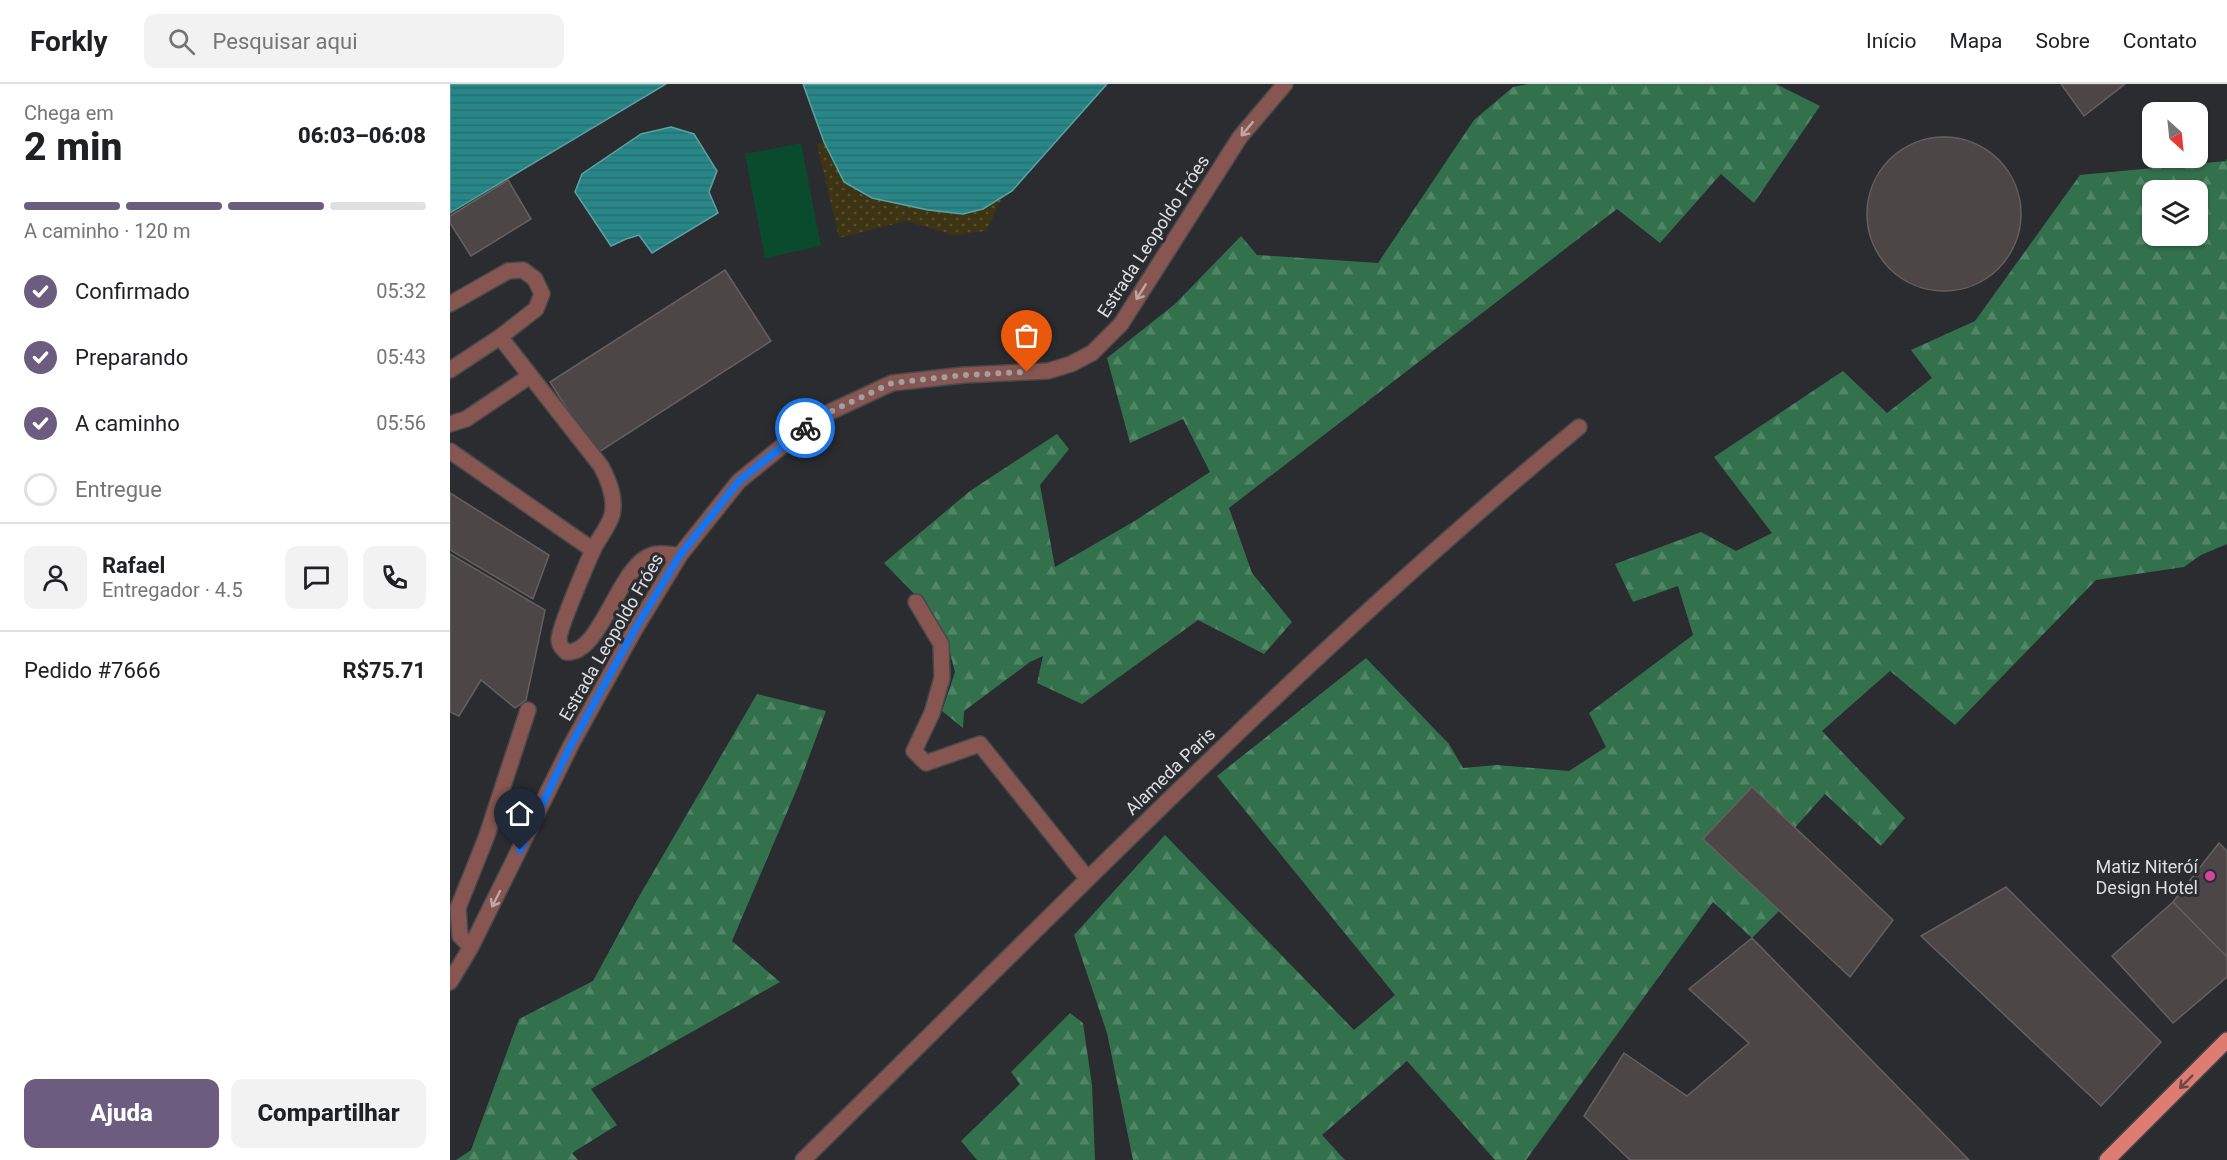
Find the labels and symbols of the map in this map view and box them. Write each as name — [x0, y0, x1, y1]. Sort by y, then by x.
north arrow — [2142, 102, 2208, 168]
one-way arrow — [1240, 121, 1254, 136]
street label: Estrada Leopoldo Fróes — [1093, 151, 1213, 321]
one-way arrow — [1135, 284, 1148, 301]
pin — [1001, 310, 1052, 372]
courier — [775, 398, 835, 458]
street label: Estrada Leopoldo Fróes — [555, 550, 667, 724]
street label: Alameda Paris — [1121, 723, 1219, 819]
pin — [494, 788, 545, 850]
place label: Matiz Niteróí Design Hotel — [2096, 856, 2199, 898]
marker: Matiz Niteróí Design Hotel — [2203, 869, 2217, 883]
one-way arrow — [490, 890, 502, 907]
one-way arrow — [2178, 1074, 2193, 1089]

